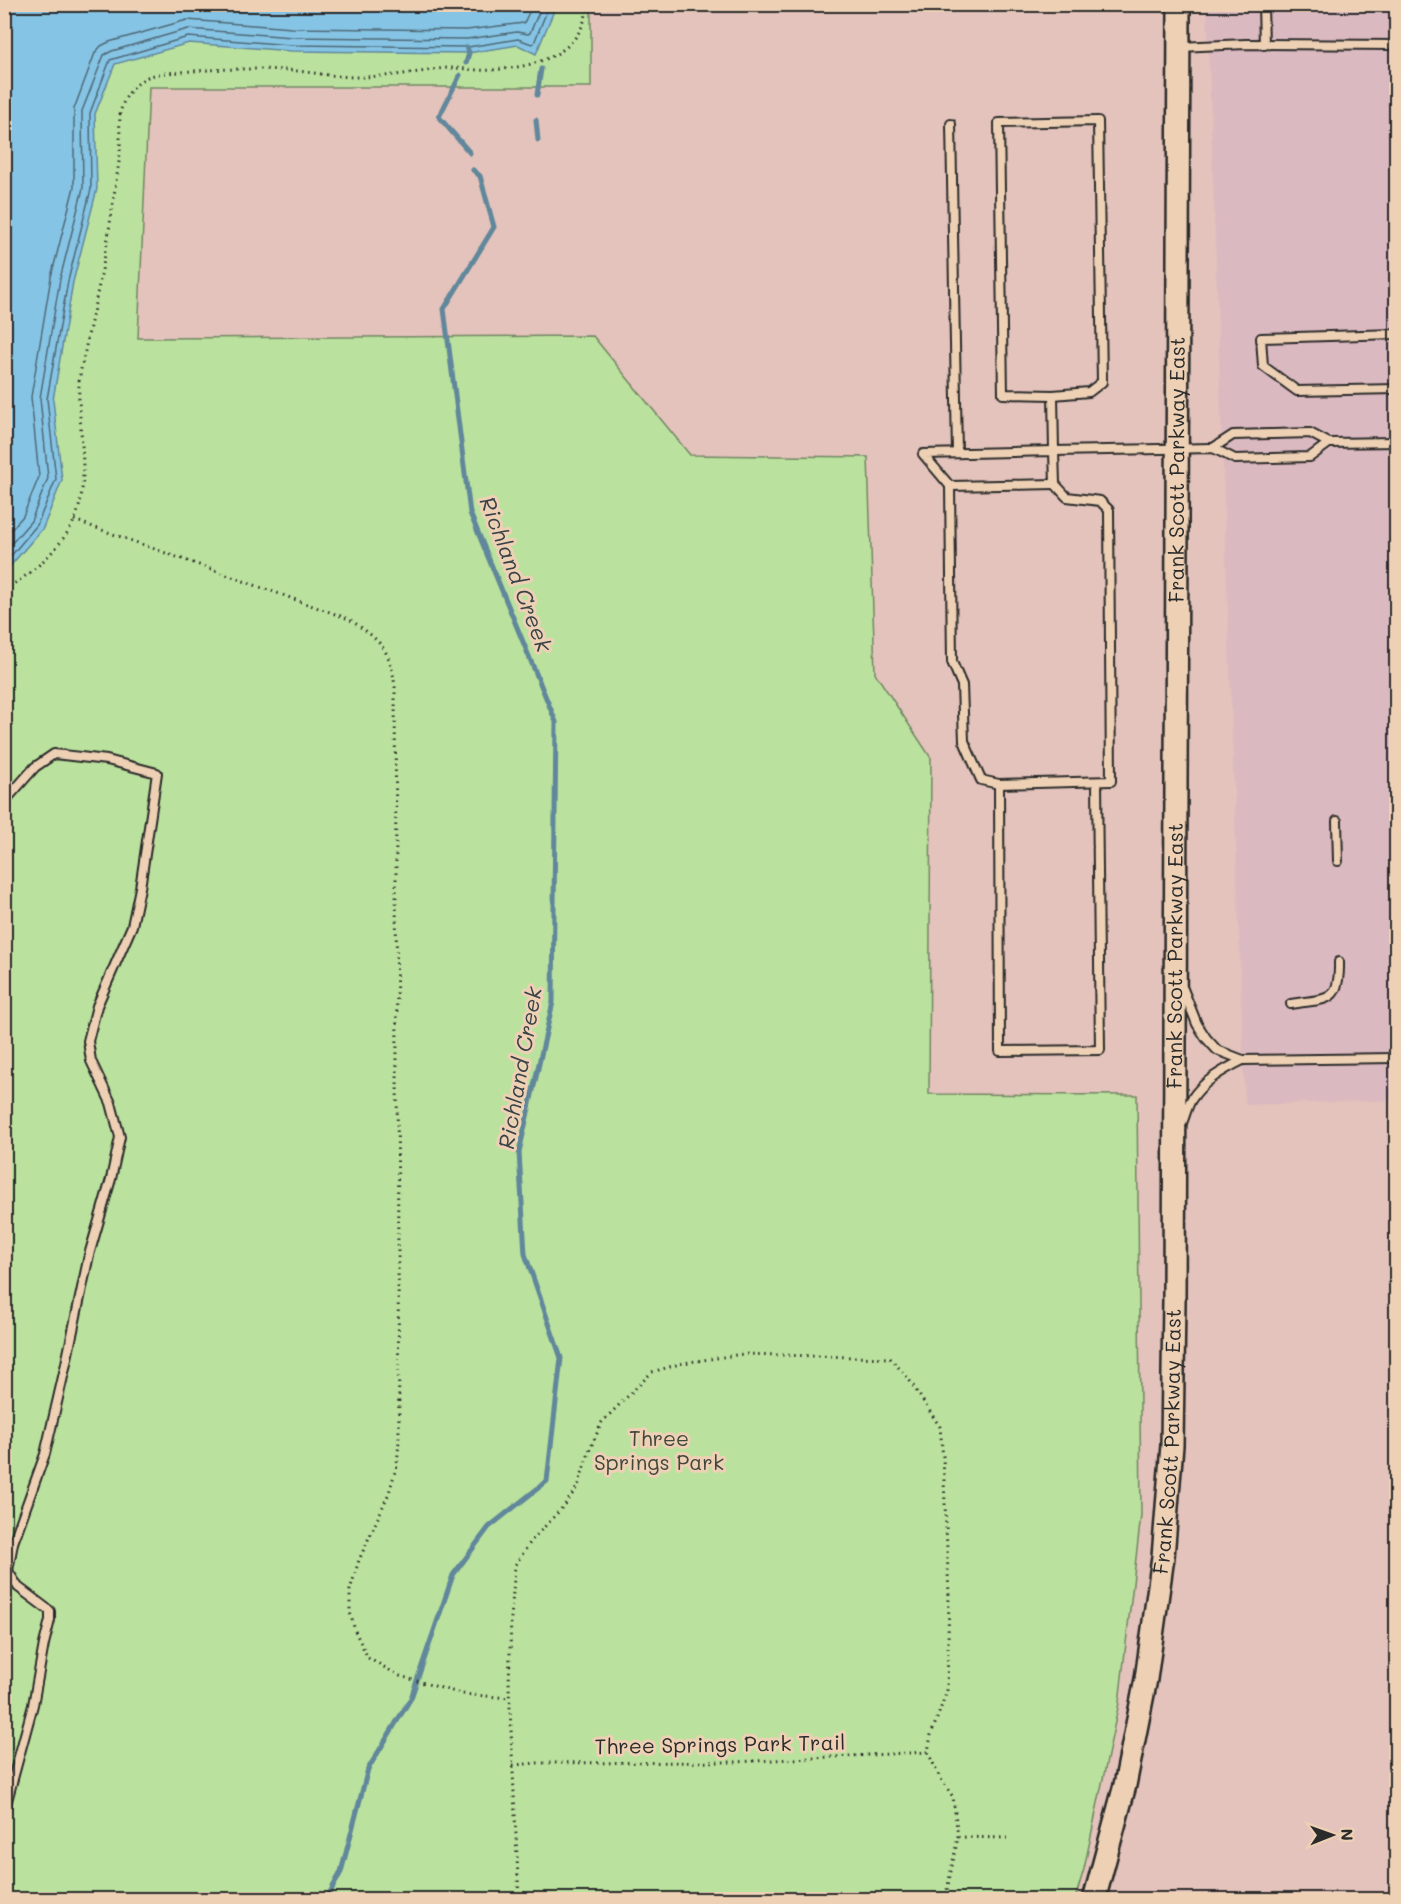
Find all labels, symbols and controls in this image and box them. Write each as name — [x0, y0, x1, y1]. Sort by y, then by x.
street label: Frank Scott Parkway East — [1162, 337, 1190, 603]
water label: Richland Creek — [473, 492, 560, 657]
street label: Frank Scott Parkway East — [1160, 823, 1188, 1089]
water label: Richland Creek — [491, 983, 548, 1151]
street label: Frank Scott Parkway East — [1146, 1308, 1186, 1576]
park label: Three Springs Park — [594, 1424, 724, 1475]
street label: Three Springs Park Trail — [594, 1728, 846, 1759]
north arrow — [1302, 1805, 1362, 1865]
text: N — [1337, 1828, 1358, 1841]

